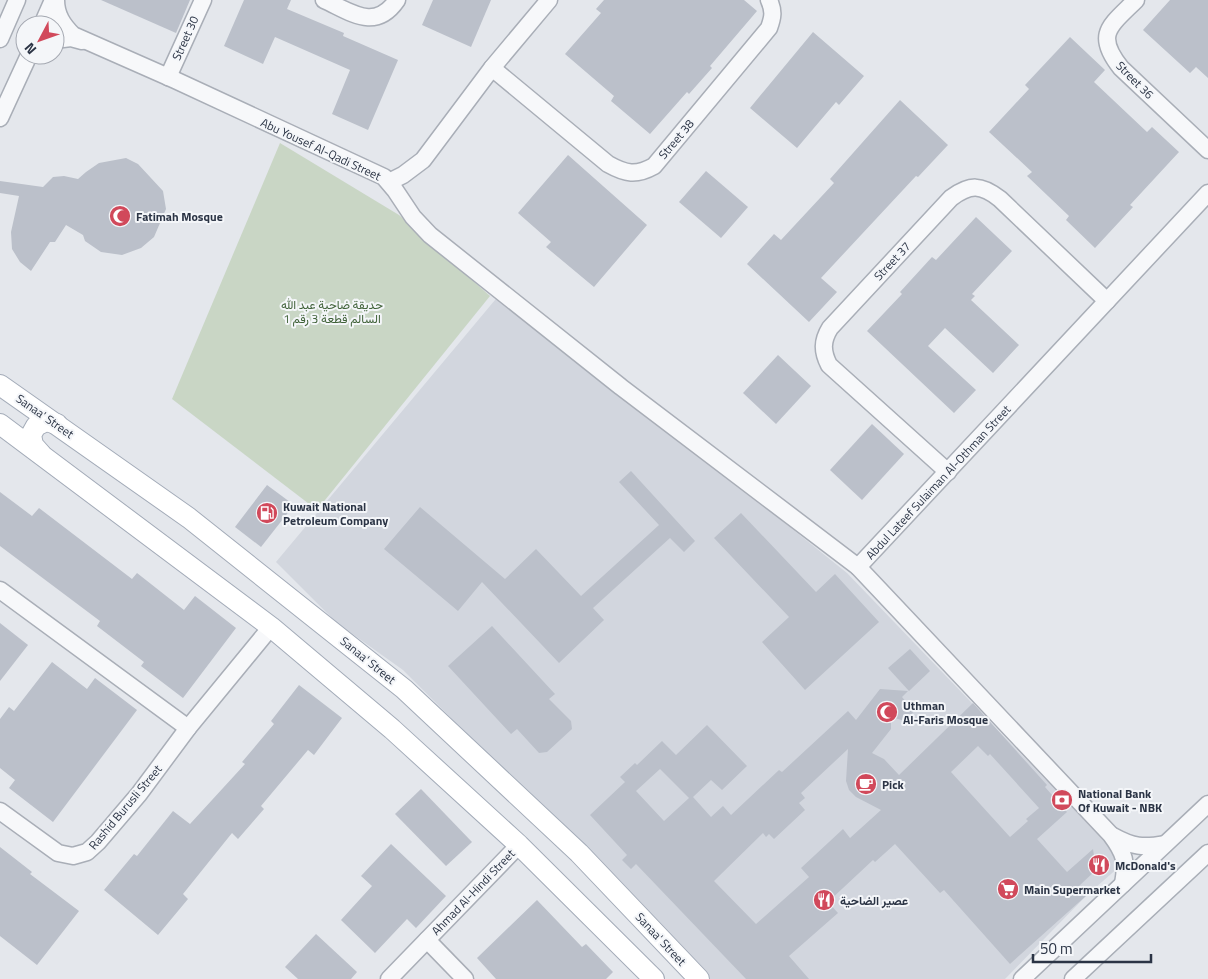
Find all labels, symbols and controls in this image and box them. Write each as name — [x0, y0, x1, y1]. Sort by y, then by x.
street label: Street 30 — [167, 12, 203, 63]
north arrow — [15, 15, 65, 65]
text: N — [19, 38, 41, 59]
street label: Street 36 — [1112, 57, 1159, 104]
street label: Abu Yousef Al-Qadi Street — [258, 113, 385, 186]
street label: Street 38 — [654, 115, 699, 163]
mosque icon: Fatimah Mosque — [108, 204, 132, 228]
place label: Fatimah Mosque — [136, 207, 223, 226]
street label: Street 37 — [869, 237, 915, 285]
park label: حديقة ضاحية عبد الله السالم قطعة 3 رقم 1 — [281, 295, 383, 328]
street label: Sanaa' Street — [12, 389, 79, 443]
street label: Abdul Lateef Sulaiman Al-Othman Street — [861, 400, 1016, 564]
place label: Kuwait National Petroleum Company — [283, 497, 388, 530]
fuel station icon: Kuwait National Petroleum Company — [255, 501, 279, 525]
street label: Sanaa' Street — [336, 632, 401, 689]
place label: Uthman Al-Faris Mosque — [903, 696, 988, 729]
mosque icon: Uthman Al-Faris Mosque — [875, 700, 899, 724]
street label: Rashid Burusli Street — [84, 760, 167, 854]
cafe icon: Pick — [854, 772, 878, 796]
place label: Pick — [882, 775, 905, 794]
place label: National Bank Of Kuwait - NBK — [1078, 784, 1162, 817]
bank icon: National Bank Of Kuwait - NBK — [1050, 788, 1074, 812]
street label: Ahmad Al-Hindi Street — [427, 844, 520, 939]
restaurant icon: McDonald's — [1087, 853, 1111, 877]
place label: McDonald's — [1115, 856, 1176, 875]
supermarket icon: Main Supermarket — [996, 877, 1020, 901]
place label: Main Supermarket — [1024, 880, 1121, 899]
restaurant icon: عصير الضاحية — [812, 888, 836, 912]
place label: عصير الضاحية — [840, 891, 908, 910]
street label: Sanaa' Street — [631, 908, 691, 971]
scale bar — [1033, 932, 1150, 964]
text: 50 m — [1040, 937, 1073, 960]

